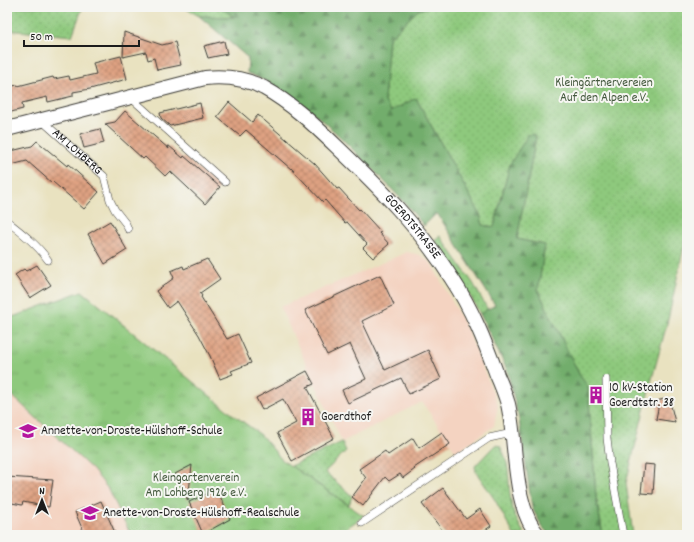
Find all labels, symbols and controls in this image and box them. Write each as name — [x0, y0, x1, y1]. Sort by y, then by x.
scale bar — [24, 22, 139, 48]
text: 50 m — [30, 29, 53, 46]
park label: Kleingärtnervereien Auf den Alpen e.V. — [555, 74, 653, 108]
street label: AM LOHBERG — [47, 124, 106, 180]
street label: GOERDTSTRASSE — [380, 190, 445, 263]
place label: 10 kV-Station Goerdtstr. 38 — [609, 379, 674, 413]
building icon: 10 kV-Station Goerdtstr. 38 — [586, 385, 606, 405]
building icon: Goerdthof — [298, 407, 318, 427]
place label: Goerdthof — [321, 408, 372, 427]
school or university icon: Annette-von-Droste-Hülshoff-Schule — [18, 421, 38, 441]
place label: Annette-von-Droste-Hülshoff-Schule — [41, 422, 222, 441]
park label: Kleingartenverein Am Lohberg 1926 e.V. — [145, 469, 247, 503]
north arrow — [22, 480, 62, 520]
text: N — [39, 484, 45, 500]
school or university icon: Anette-von-Droste-Hülshoff-Realschule — [80, 503, 100, 523]
place label: Anette-von-Droste-Hülshoff-Realschule — [103, 504, 299, 523]

